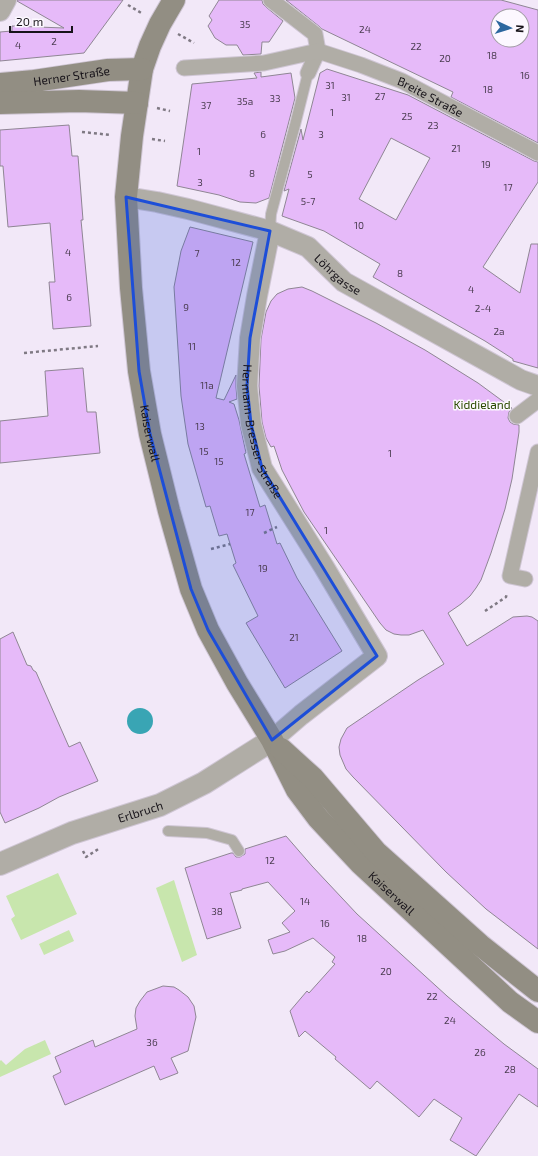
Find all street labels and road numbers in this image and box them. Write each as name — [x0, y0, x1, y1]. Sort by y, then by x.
street label: Herner Straße — [32, 63, 111, 88]
street label: Breite Straße — [396, 73, 466, 119]
street label: Löhrgasse — [312, 251, 364, 297]
street label: Hermann-Bresser-Straße — [240, 364, 286, 501]
street label: Kaiserwall — [138, 404, 164, 463]
street label: Erlbruch — [116, 798, 165, 825]
street label: Kaiserwall — [366, 868, 418, 918]

